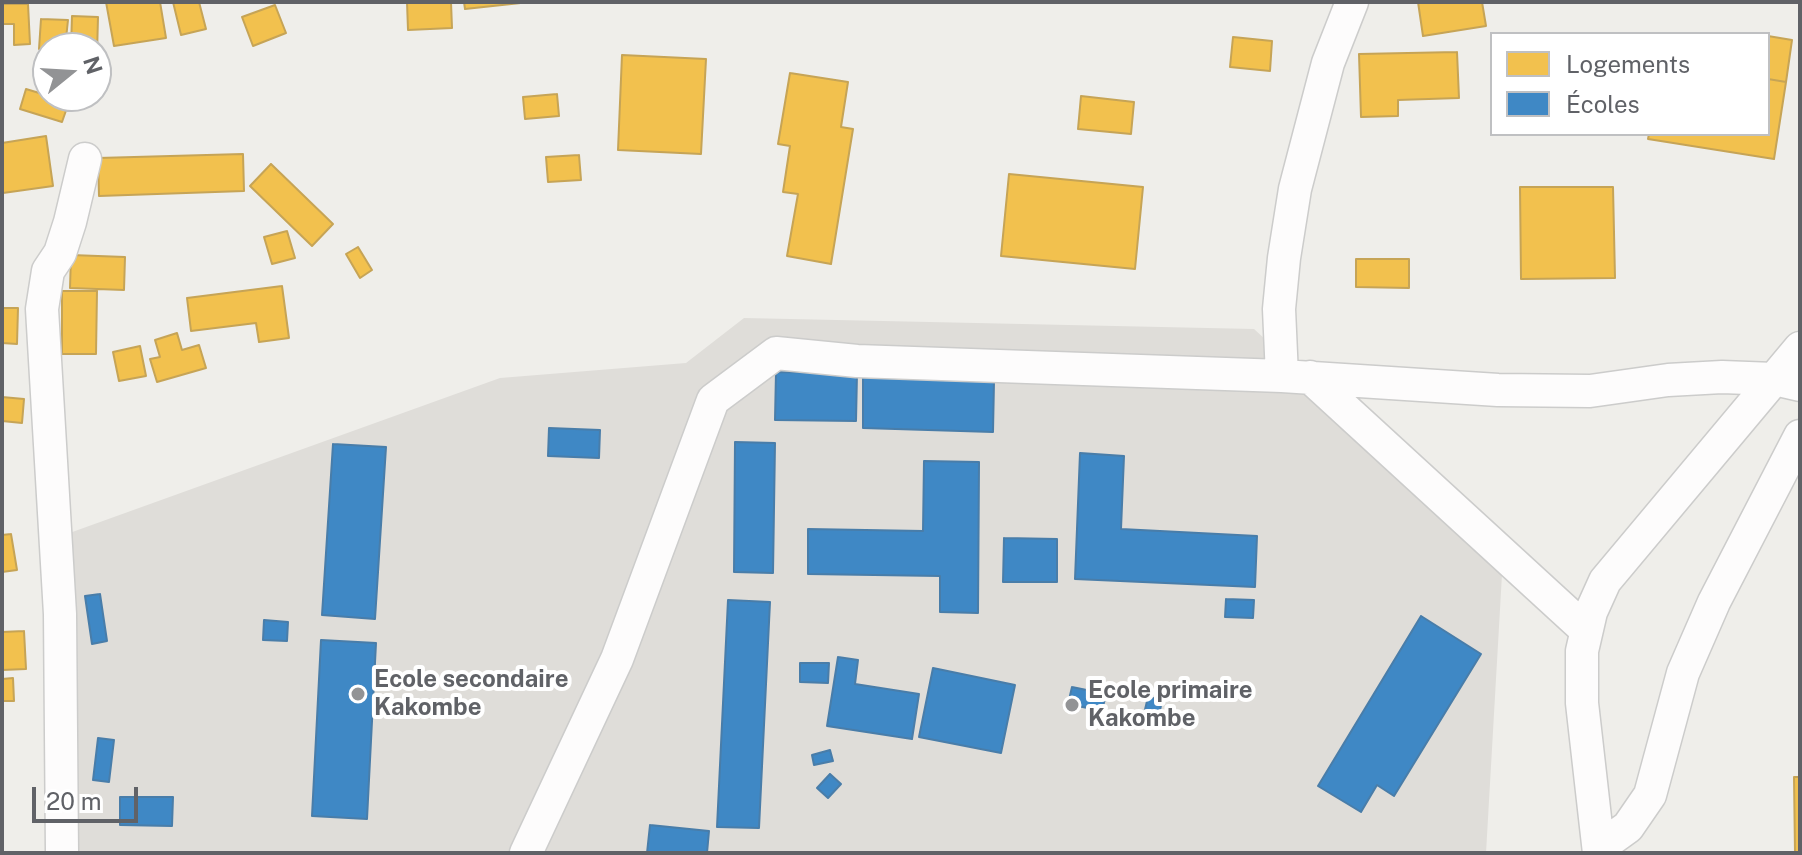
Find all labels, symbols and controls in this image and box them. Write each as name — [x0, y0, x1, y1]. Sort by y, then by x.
north arrow — [32, 32, 112, 112]
legend — [1490, 32, 1770, 136]
text: Logements — [1566, 50, 1690, 78]
text: N — [78, 53, 108, 77]
text: Écoles — [1566, 90, 1640, 118]
place label: Ecole secondaire Kakombe — [374, 666, 568, 722]
place label: Ecole primaire Kakombe — [1088, 677, 1253, 733]
marker: Ecole secondaire Kakombe — [349, 685, 367, 703]
marker: Ecole primaire Kakombe — [1063, 696, 1081, 714]
scale bar — [36, 771, 142, 821]
text: 20 m — [46, 787, 102, 815]

